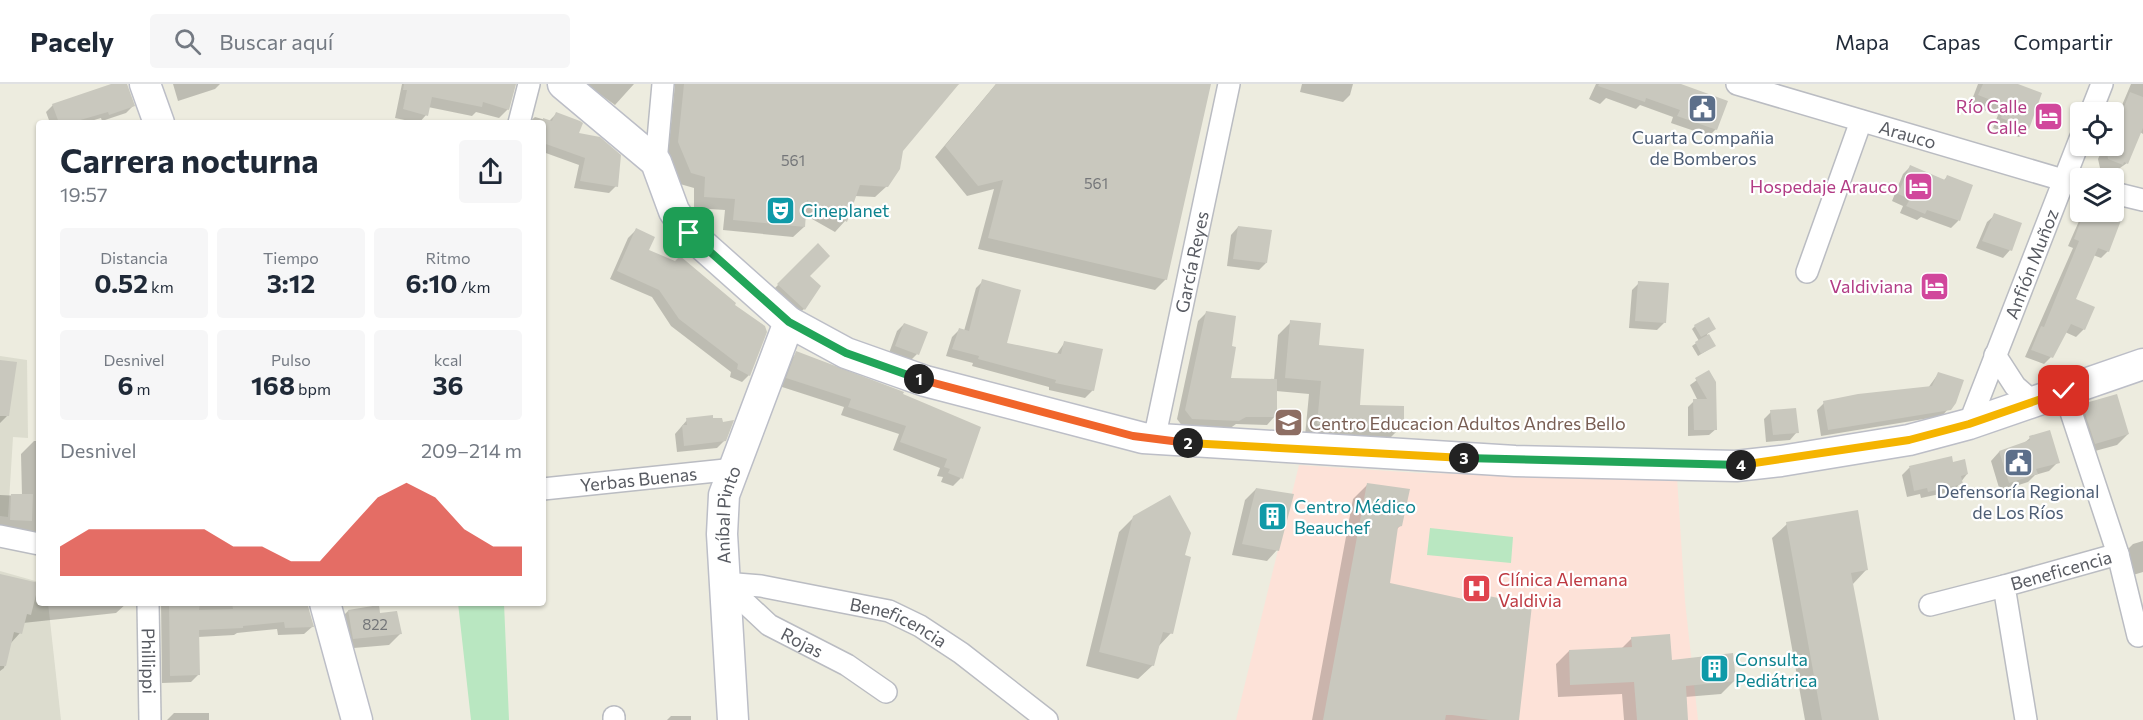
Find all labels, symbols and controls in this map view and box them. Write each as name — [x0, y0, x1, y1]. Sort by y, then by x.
search box — [150, 14, 570, 68]
text: Pacely — [30, 24, 114, 58]
icon: search — [171, 25, 204, 58]
text: Buscar aquí — [219, 28, 333, 55]
text: Mapa — [1835, 29, 1889, 54]
text: Capas — [1922, 29, 1981, 54]
text: Compartir — [2014, 29, 2113, 54]
public building icon: Cuarta Compañia de Bomberos — [1687, 92, 1719, 124]
place label: Río Calle Calle — [1956, 95, 2027, 138]
hotel icon: Río Calle Calle — [2032, 100, 2064, 132]
map controls — [2070, 102, 2124, 222]
button: locate — [2070, 102, 2124, 156]
street label: Arauco — [1877, 115, 1939, 153]
place label: Cuarta Compañia de Bomberos — [1632, 126, 1774, 169]
text: Carrera nocturna — [60, 139, 319, 180]
button: share — [459, 140, 522, 203]
house number: 561 — [781, 151, 805, 169]
button: layers — [2070, 168, 2124, 222]
hotel icon: Hospedaje Arauco — [1903, 170, 1935, 202]
house number: 561 — [1084, 174, 1108, 192]
place label: Hospedaje Arauco — [1750, 175, 1898, 197]
text: 19:57 — [60, 182, 107, 206]
theatre icon: Cineplanet — [764, 194, 796, 226]
place label: Cineplanet — [801, 199, 889, 221]
street label: Anfión Muñoz — [2000, 205, 2063, 322]
pin — [663, 207, 714, 258]
street label: García Reyes — [1170, 209, 1213, 315]
icon: arrive — [672, 216, 705, 249]
text: Distancia — [100, 248, 168, 267]
text: Tiempo — [263, 248, 319, 267]
text: Ritmo — [426, 248, 470, 267]
text: 0.52 — [94, 267, 148, 298]
text: 3:12 — [267, 267, 315, 298]
text: 6:10 — [406, 267, 458, 298]
hotel icon: Valdiviana — [1918, 270, 1950, 302]
place label: Valdiviana — [1830, 275, 1913, 297]
text: km — [148, 277, 174, 296]
text: /km — [458, 277, 490, 296]
text: Desnivel — [103, 350, 165, 369]
text: Pulso — [271, 350, 311, 369]
text: kcal — [434, 350, 462, 369]
pin: 1 — [904, 364, 934, 394]
pin — [2038, 365, 2089, 416]
text: 6 — [117, 369, 134, 400]
text: 168 — [251, 369, 295, 400]
text: 36 — [432, 369, 464, 400]
text: 1 — [915, 369, 923, 388]
icon: check — [2047, 374, 2080, 407]
text: m — [134, 379, 151, 398]
text: bpm — [295, 379, 331, 398]
school or university icon: Centro Educacion Adultos Andres Bello — [1272, 407, 1304, 439]
place label: Centro Educacion Adultos Andres Bello — [1309, 412, 1626, 434]
pin: 2 — [1173, 428, 1203, 458]
text: 2 — [1183, 433, 1193, 452]
text: Desnivel — [60, 438, 137, 462]
text: 209–214 m — [421, 438, 522, 462]
pin: 3 — [1449, 443, 1479, 473]
public building icon: Defensoría Regional de Los Ríos — [2002, 446, 2034, 478]
text: 3 — [1459, 448, 1469, 467]
pin: 4 — [1726, 450, 1756, 480]
text: 4 — [1736, 455, 1746, 474]
street label: Yerbas Buenas — [579, 462, 698, 496]
street label: Aníbal Pinto — [711, 463, 745, 565]
place label: Defensoría Regional de Los Ríos — [1936, 480, 2100, 523]
place label: Centro Médico Beauchef — [1294, 495, 1416, 538]
building icon: Centro Médico Beauchef — [1257, 500, 1289, 532]
street label: Beneficencia — [2008, 545, 2114, 595]
place label: Clínica Alemana Valdivia — [1498, 568, 1628, 611]
hospital icon: Clínica Alemana Valdivia — [1461, 573, 1493, 605]
street label: Beneficencia — [848, 593, 951, 652]
house number: 822 — [362, 615, 388, 633]
street label: Rojas — [778, 622, 827, 662]
street label: Phillippi — [137, 628, 161, 694]
place label: Consulta Pediátrica — [1735, 648, 1817, 691]
building icon: Consulta Pediátrica — [1698, 653, 1730, 685]

